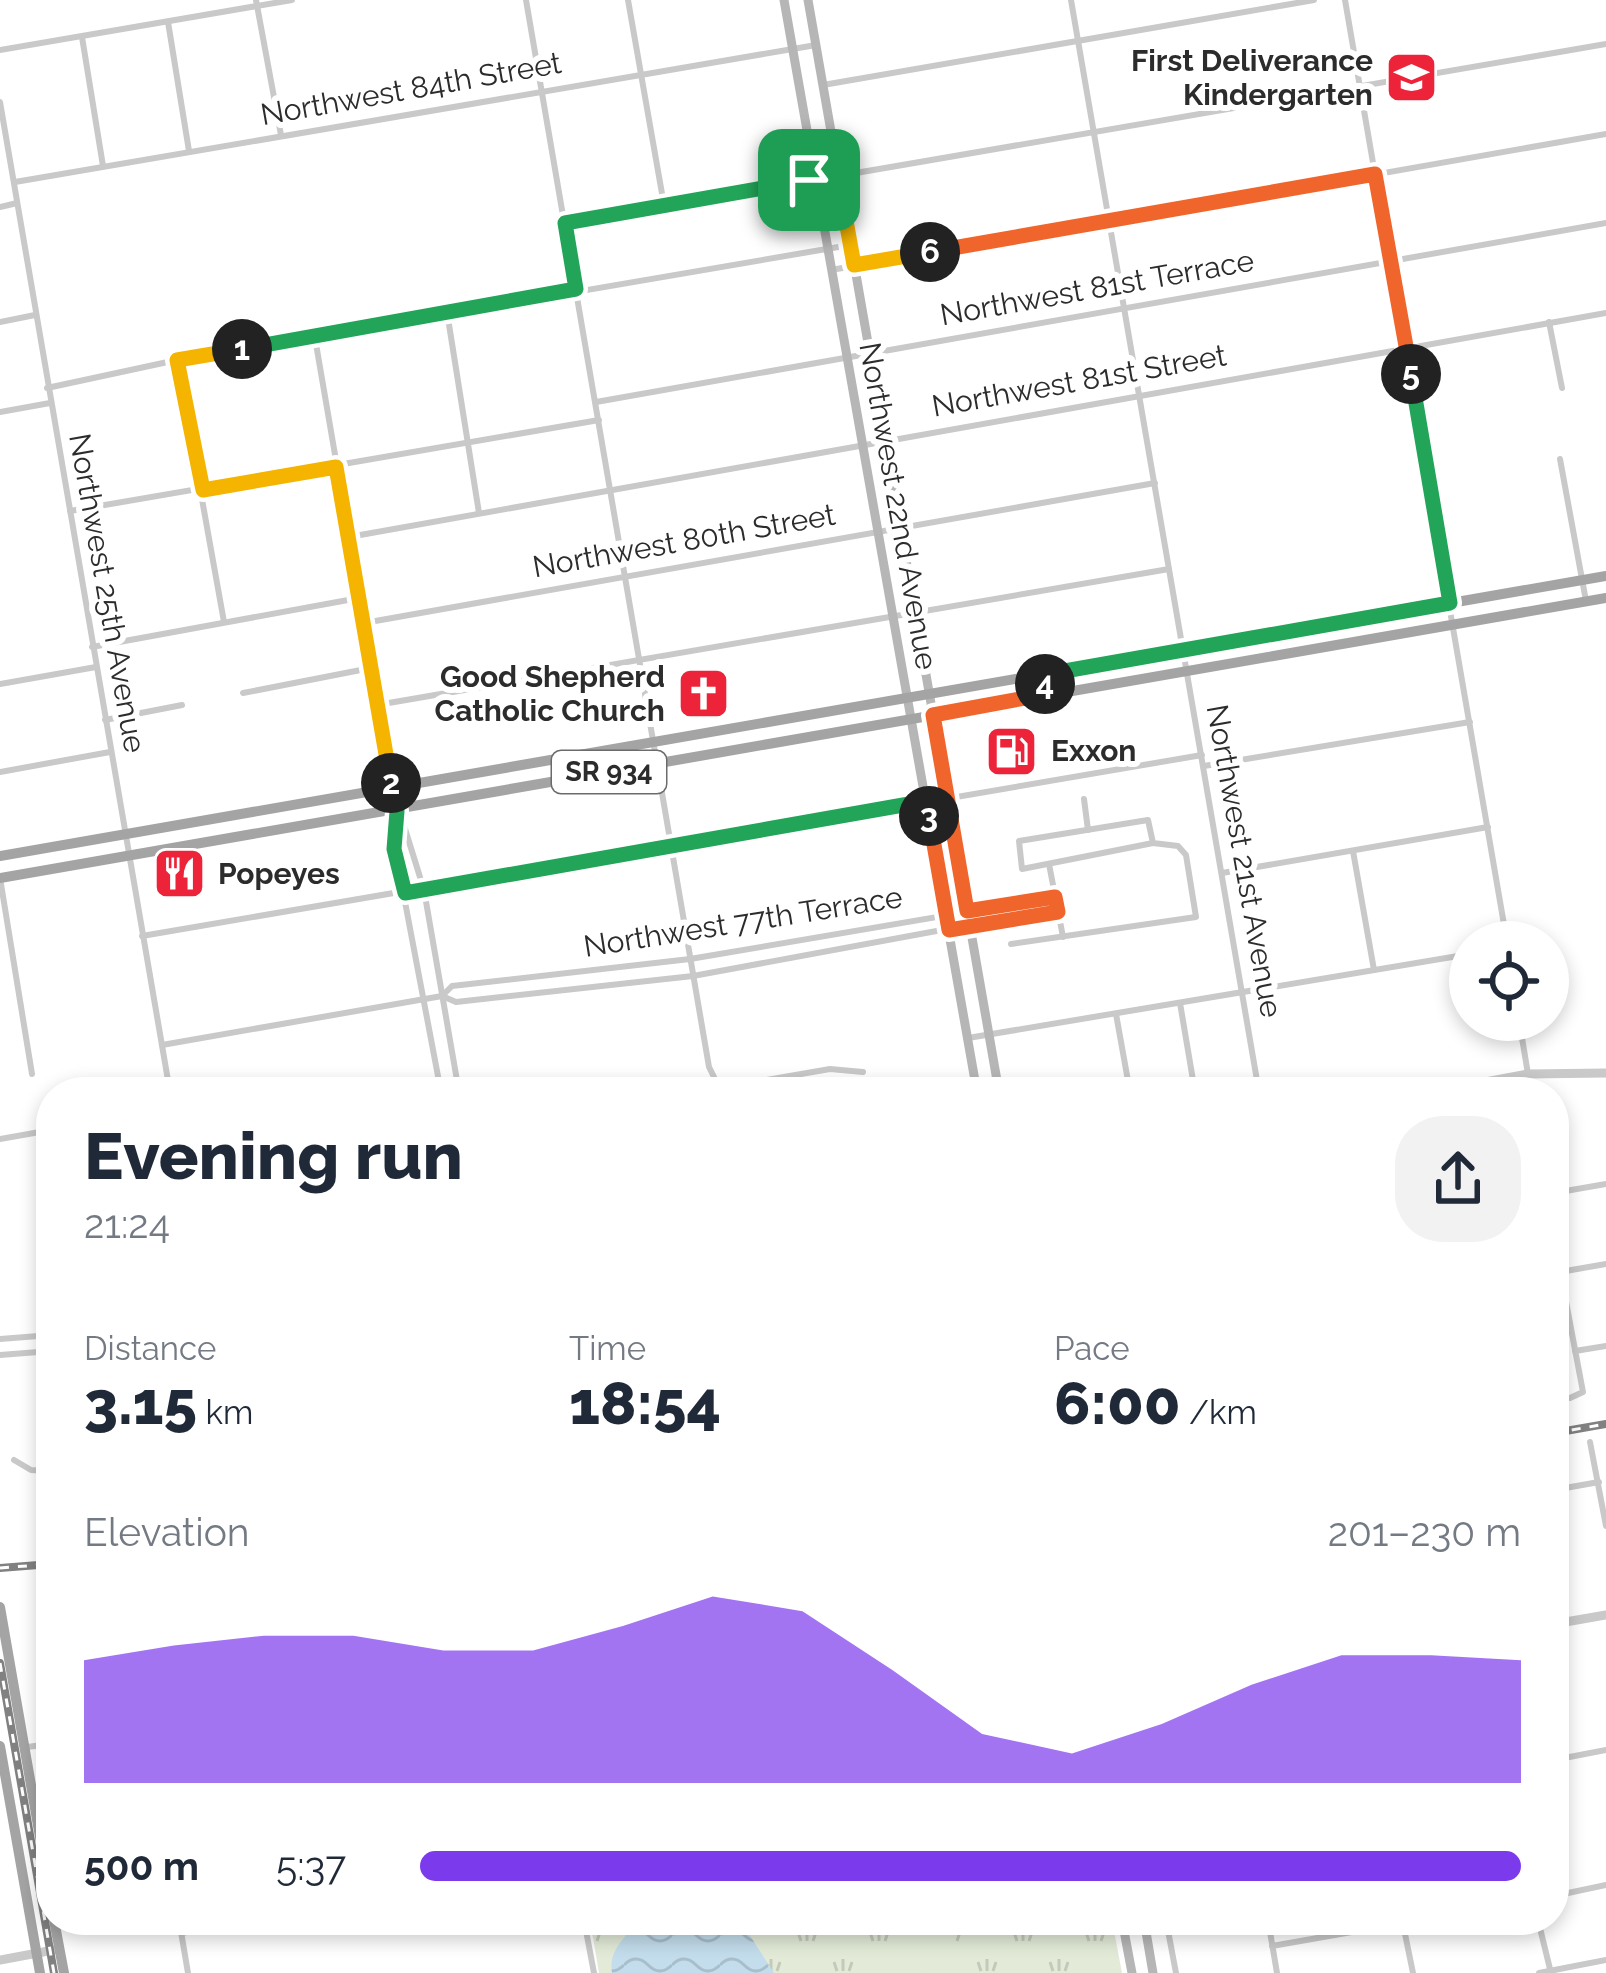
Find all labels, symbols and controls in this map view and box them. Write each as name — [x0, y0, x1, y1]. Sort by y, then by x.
place label: First Deliverance Kindergarten — [1131, 43, 1373, 112]
street label: Northwest 84th Street — [258, 45, 564, 132]
school or university icon: First Deliverance Kindergarten — [1384, 50, 1440, 106]
pin — [758, 129, 860, 231]
icon: arrive — [776, 147, 842, 213]
pin: 6 — [900, 222, 960, 282]
text: 6 — [920, 232, 940, 271]
street label: Northwest 81st Terrace — [937, 243, 1256, 332]
pin: 1 — [212, 319, 272, 379]
text: 1 — [234, 329, 250, 368]
street label: Northwest 81st Street — [929, 337, 1229, 424]
street label: Northwest 22nd Avenue — [852, 340, 945, 672]
pin: 5 — [1381, 344, 1441, 404]
text: 5 — [1402, 354, 1420, 393]
street label: Northwest 25th Avenue — [62, 431, 153, 755]
street label: Northwest 80th Street — [530, 497, 838, 584]
pin: 4 — [1015, 654, 1075, 714]
place label: Good Shepherd Catholic Church — [435, 659, 665, 728]
text: 4 — [1036, 664, 1054, 703]
church icon: Good Shepherd Catholic Church — [676, 666, 732, 722]
street label: Northwest 21st Avenue — [1200, 702, 1289, 1020]
fuel station icon: Exxon — [984, 723, 1040, 779]
place label: Exxon — [1051, 733, 1136, 768]
road number: SR 934 — [552, 751, 666, 793]
pin: 2 — [361, 753, 421, 813]
text: 2 — [382, 763, 400, 802]
pin: 3 — [899, 786, 959, 846]
text: 3 — [920, 796, 938, 835]
restaurant icon: Popeyes — [151, 846, 207, 902]
place label: Popeyes — [218, 856, 340, 891]
street label: Northwest 77th Terrace — [581, 879, 905, 964]
map controls — [1449, 921, 1569, 1041]
button: locate — [1449, 921, 1569, 1041]
button: share — [1395, 1116, 1521, 1242]
text: Evening run — [84, 1117, 463, 1194]
text: 21:24 — [84, 1201, 170, 1247]
text: Distance — [84, 1329, 216, 1368]
text: Time — [569, 1329, 646, 1368]
text: Pace — [1054, 1329, 1130, 1368]
text: 3.15 — [84, 1368, 197, 1438]
text: 18:54 — [569, 1368, 721, 1438]
text: 6:00 — [1054, 1368, 1181, 1438]
text: km — [197, 1393, 253, 1432]
text: /km — [1181, 1393, 1257, 1432]
text: Elevation — [84, 1509, 250, 1555]
text: 201–230 m — [1328, 1509, 1521, 1555]
text: 500 m — [84, 1843, 199, 1889]
text: 5:37 — [276, 1843, 346, 1889]

